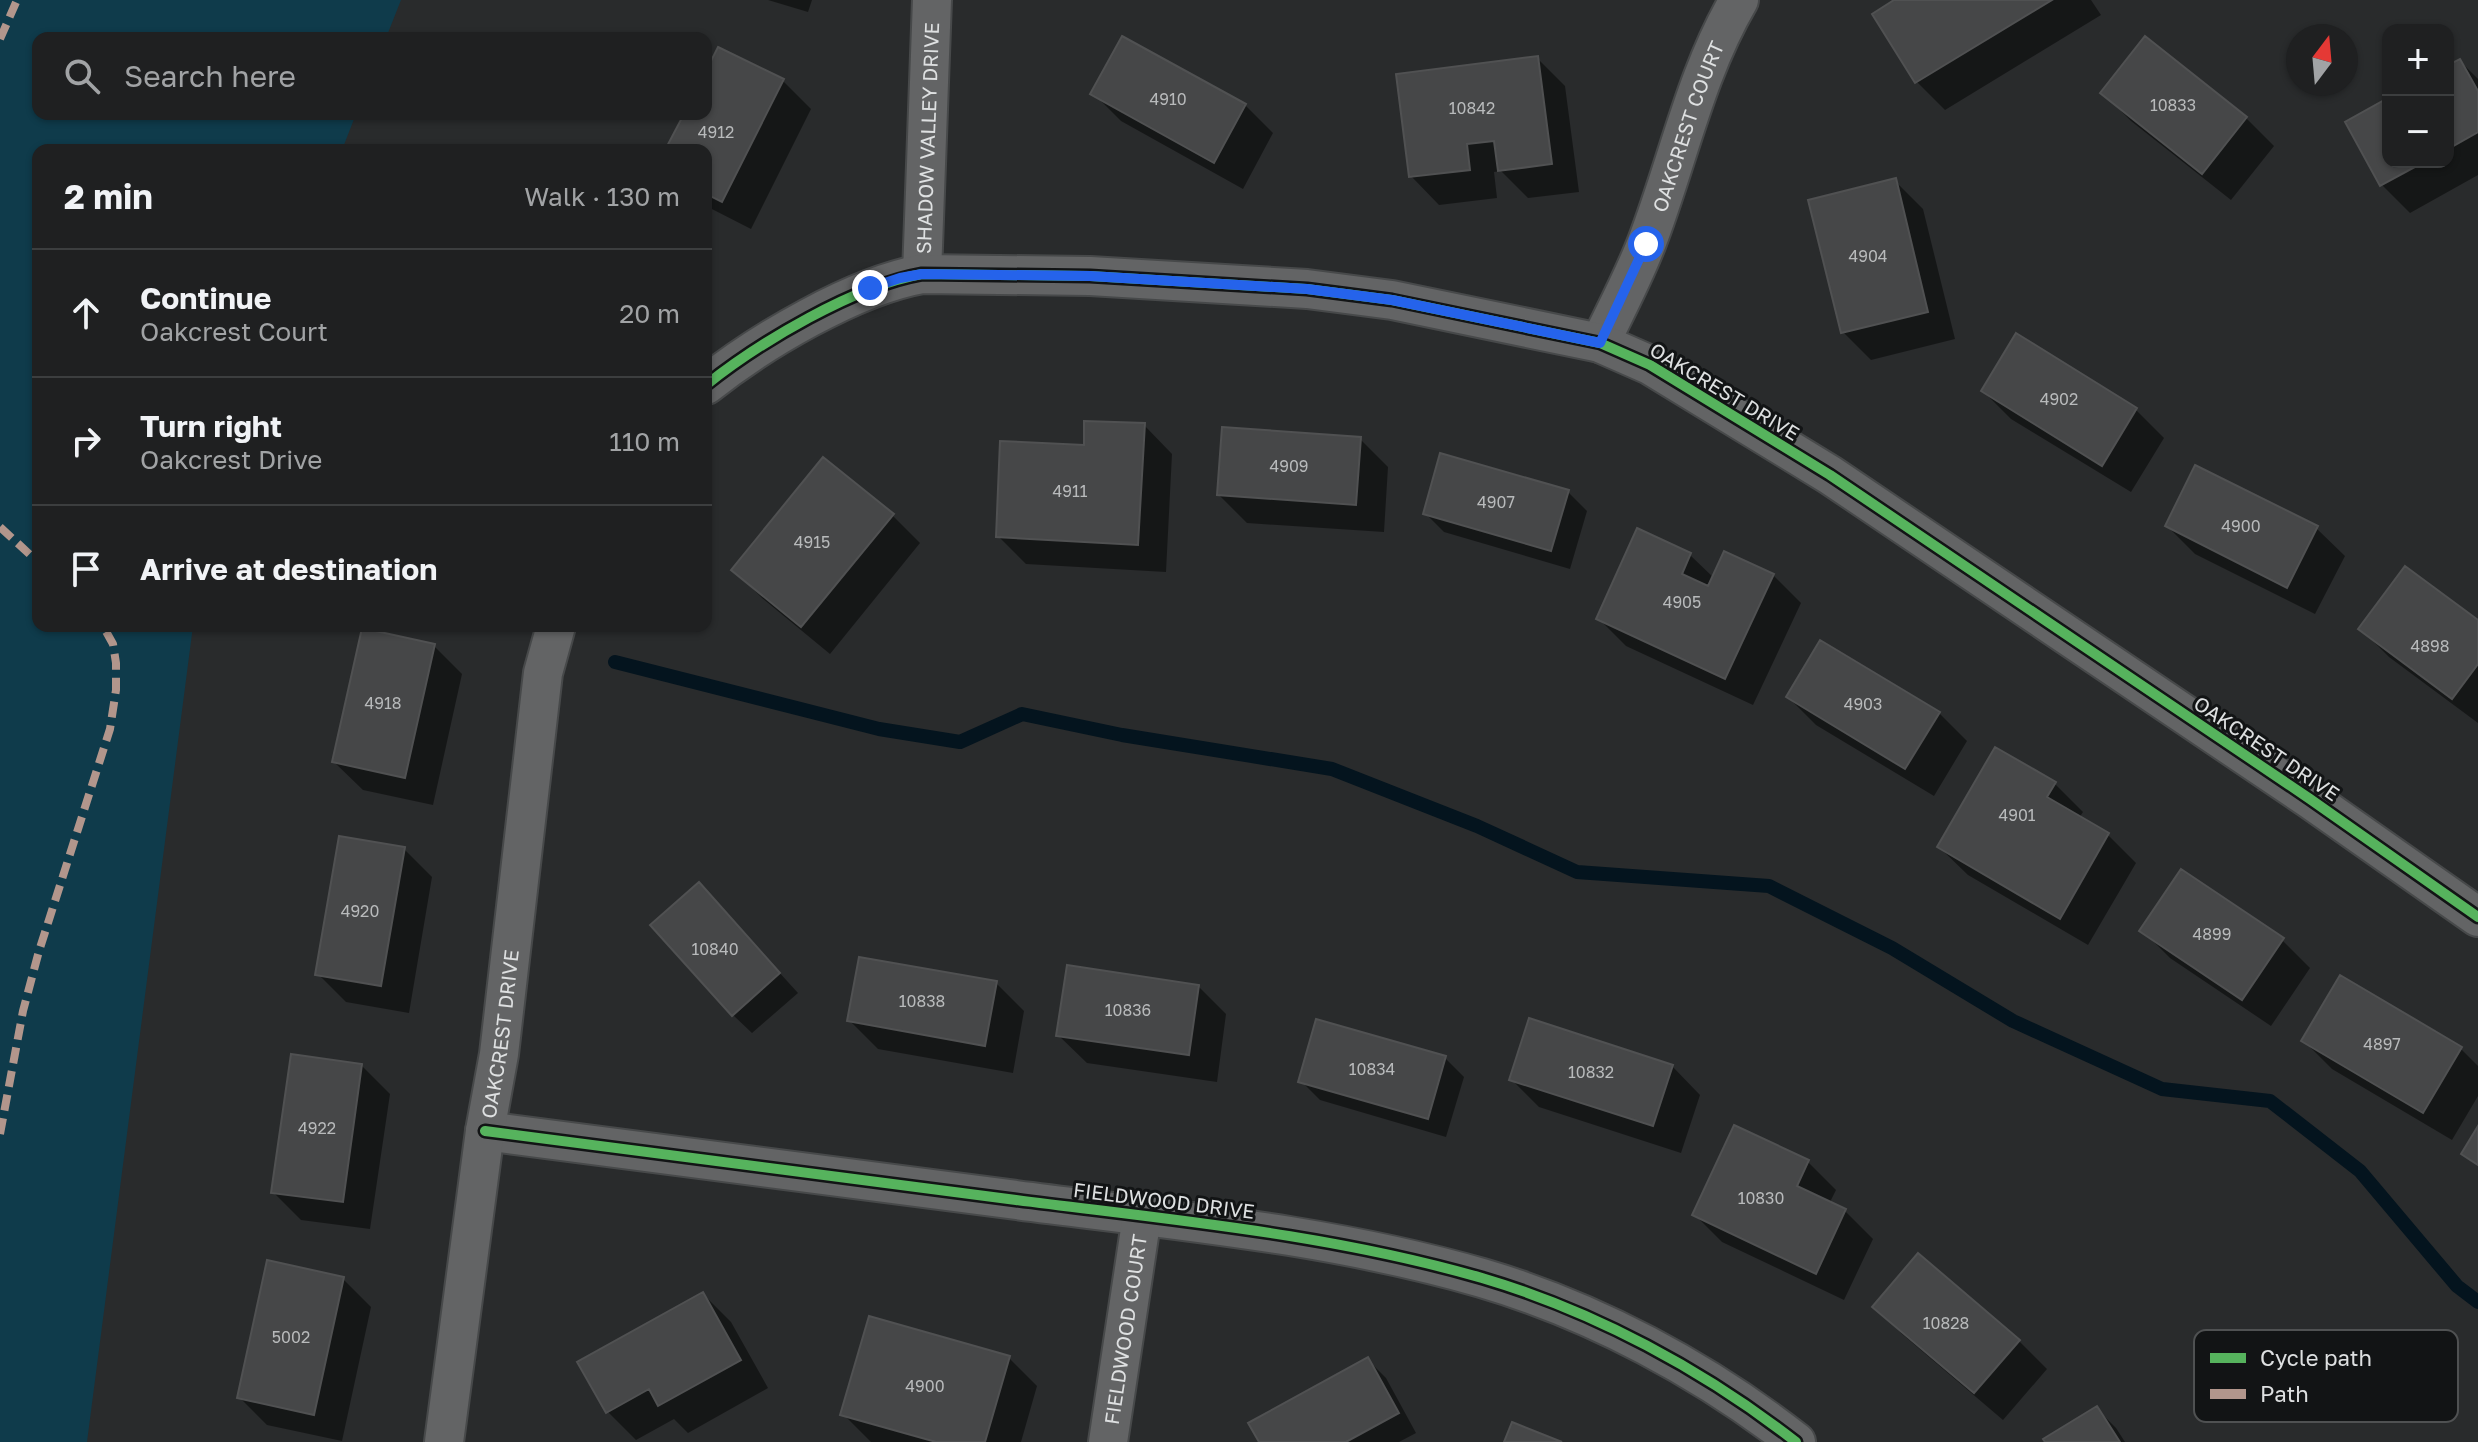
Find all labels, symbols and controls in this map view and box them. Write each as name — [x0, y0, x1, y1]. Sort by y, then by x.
street label: SHADOW VALLEY DRIVE — [911, 22, 943, 254]
north arrow — [2286, 24, 2358, 96]
map controls — [2382, 24, 2454, 168]
button: + — [2382, 24, 2454, 96]
search box — [32, 32, 712, 120]
street label: OAKCREST COURT — [1647, 37, 1728, 215]
icon: search — [60, 54, 104, 98]
text: Search here — [124, 58, 296, 94]
house number: 4910 — [1149, 89, 1187, 109]
house number: 10833 — [2150, 95, 2196, 115]
button: − — [2382, 96, 2454, 168]
house number: 10842 — [1449, 98, 1495, 118]
house number: 4912 — [698, 122, 734, 142]
text: 2 min — [64, 176, 153, 216]
text: Walk · 130 m — [524, 181, 680, 212]
route start — [1628, 226, 1664, 262]
house number: 4904 — [1848, 246, 1888, 266]
route end — [852, 270, 888, 306]
text: Continue — [140, 280, 271, 316]
icon: ahead — [64, 291, 108, 335]
text: 20 m — [619, 298, 680, 329]
text: Oakcrest Court — [140, 316, 328, 347]
street label: OAKCREST DRIVE — [1646, 337, 1804, 445]
house number: 4902 — [2040, 389, 2078, 409]
text: Turn right — [140, 408, 282, 444]
icon: right — [64, 419, 108, 463]
text: 110 m — [609, 426, 680, 457]
text: Oakcrest Drive — [140, 444, 322, 475]
house number: 4909 — [1269, 456, 1309, 476]
house number: 4911 — [1053, 481, 1088, 501]
house number: 4907 — [1477, 492, 1515, 512]
house number: 4900 — [2221, 516, 2261, 536]
house number: 4915 — [794, 532, 830, 552]
icon: arrive — [64, 547, 108, 591]
text: Arrive at destination — [140, 551, 437, 587]
house number: 4905 — [1663, 592, 1701, 612]
house number: 4898 — [2411, 636, 2449, 656]
street label: OAKCREST DRIVE — [2190, 690, 2344, 806]
house number: 4918 — [365, 693, 401, 713]
house number: 4903 — [1844, 694, 1882, 714]
house number: 4901 — [1998, 805, 2036, 825]
house number: 4920 — [341, 901, 379, 921]
house number: 4899 — [2193, 924, 2231, 944]
house number: 10840 — [691, 939, 739, 959]
street label: OAKCREST DRIVE — [476, 948, 523, 1120]
house number: 10838 — [899, 991, 945, 1011]
house number: 10836 — [1105, 1000, 1151, 1020]
house number: 4897 — [2363, 1034, 2401, 1054]
house number: 10834 — [1349, 1059, 1395, 1079]
house number: 10832 — [1568, 1062, 1614, 1082]
house number: 4922 — [298, 1118, 336, 1138]
street label: FIELDWOOD DRIVE — [1072, 1177, 1256, 1223]
house number: 10830 — [1738, 1188, 1784, 1208]
street label: FIELDWOOD COURT — [1099, 1233, 1151, 1426]
house number: 10828 — [1923, 1313, 1969, 1333]
house number: 5002 — [272, 1327, 310, 1347]
legend — [2194, 1330, 2458, 1422]
text: Cycle path — [2260, 1344, 2372, 1371]
house number: 4900 — [905, 1376, 945, 1396]
text: Path — [2260, 1380, 2309, 1407]

